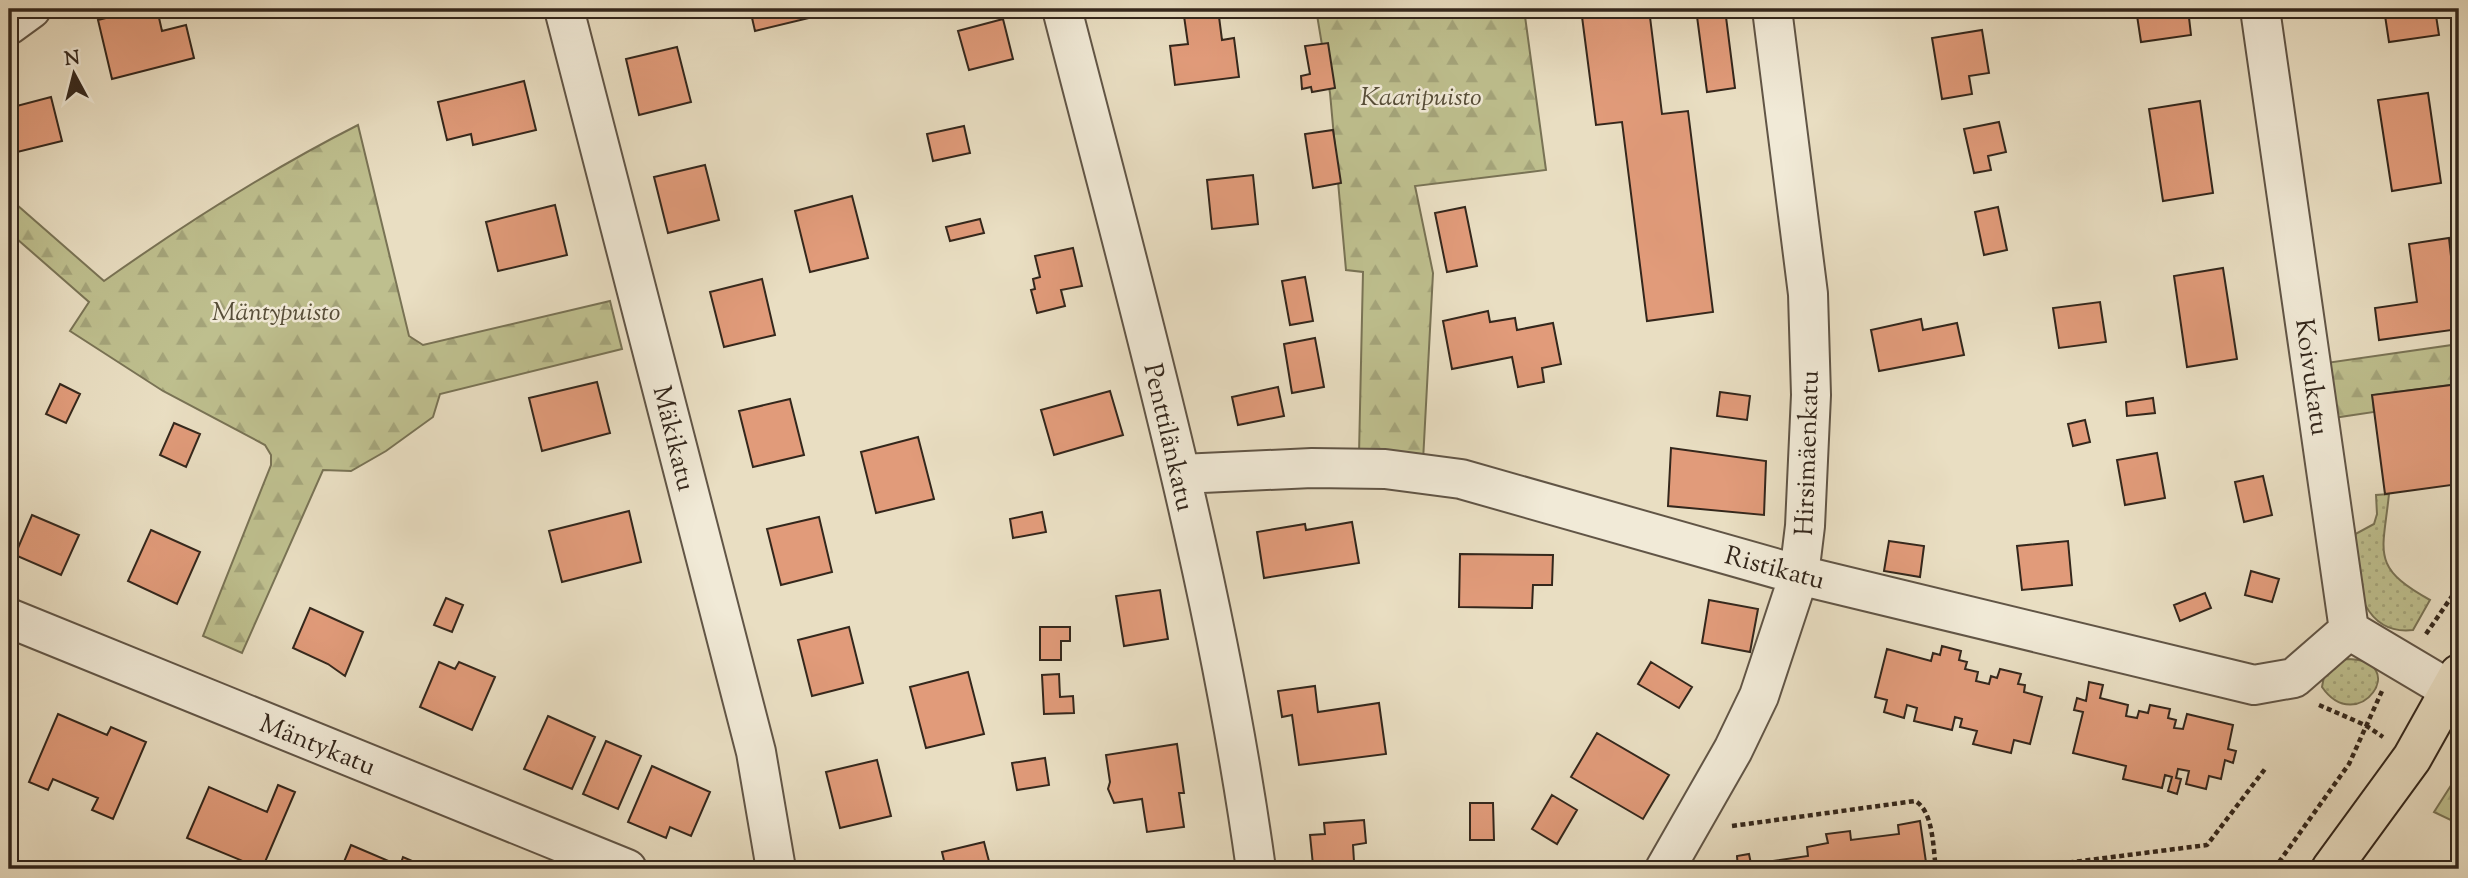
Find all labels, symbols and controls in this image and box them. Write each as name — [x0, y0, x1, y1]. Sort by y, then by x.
north arrow — [38, 38, 108, 108]
text: N — [63, 45, 81, 74]
park label: Kaaripuisto — [1360, 80, 1482, 117]
park label: Mäntypuisto — [212, 295, 340, 332]
street label: Koivukatu — [2284, 317, 2337, 438]
street label: Penttilänkatu — [1133, 360, 1203, 515]
street label: Hirsimäenkatu — [1787, 370, 1830, 536]
street label: Mäkikatu — [642, 382, 703, 495]
street label: Ristikatu — [1720, 538, 1829, 601]
street label: Mäntykatu — [253, 706, 381, 786]

